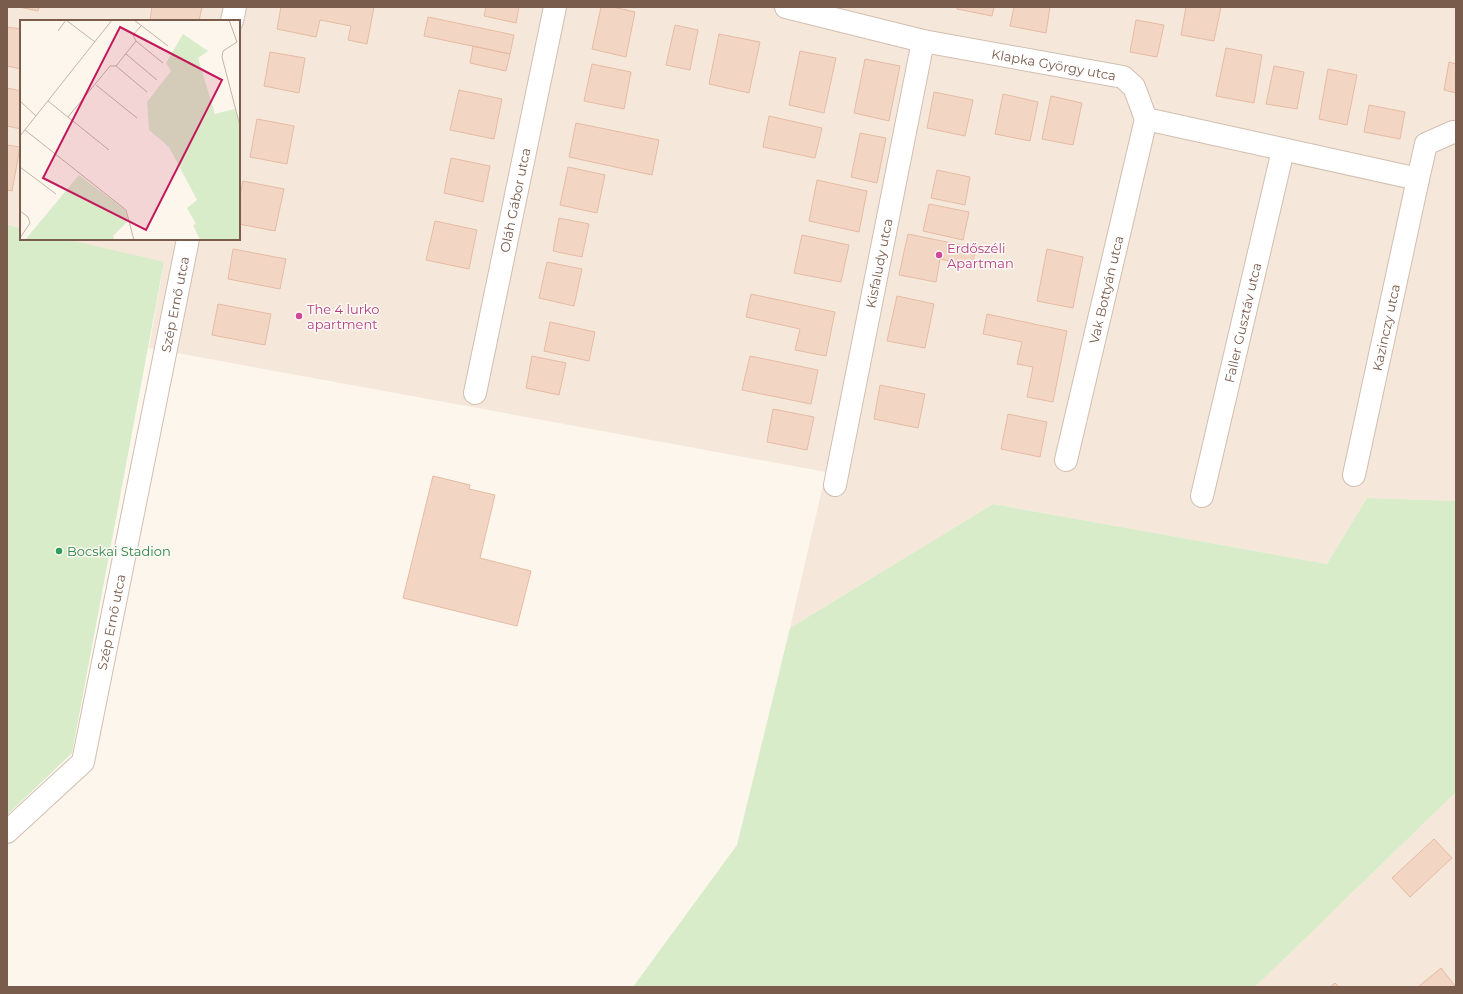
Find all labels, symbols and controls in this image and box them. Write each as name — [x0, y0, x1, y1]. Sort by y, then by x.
inset map — [20, 20, 240, 240]
street label: Klapka György utca — [990, 45, 1117, 84]
street label: Oláh Gábor utca — [496, 146, 534, 254]
street label: Kisfaludy utca — [862, 217, 896, 310]
street label: Vak Bottyán utca — [1086, 234, 1126, 345]
place label: Erdőszéli Apartman — [947, 240, 1014, 271]
marker: Erdőszéli Apartman — [934, 250, 944, 260]
street label: Szép Ernő utca — [157, 255, 192, 354]
street label: Faller Gusztáv utca — [1221, 261, 1264, 384]
street label: Kazinczy utca — [1369, 282, 1403, 372]
place label: The 4 lurko apartment — [307, 301, 380, 332]
marker: The 4 lurko apartment — [294, 311, 304, 321]
place label: Bocskai Stadion — [67, 543, 171, 559]
marker: Bocskai Stadion — [54, 546, 64, 556]
street label: Szép Ernő utca — [94, 573, 129, 672]

